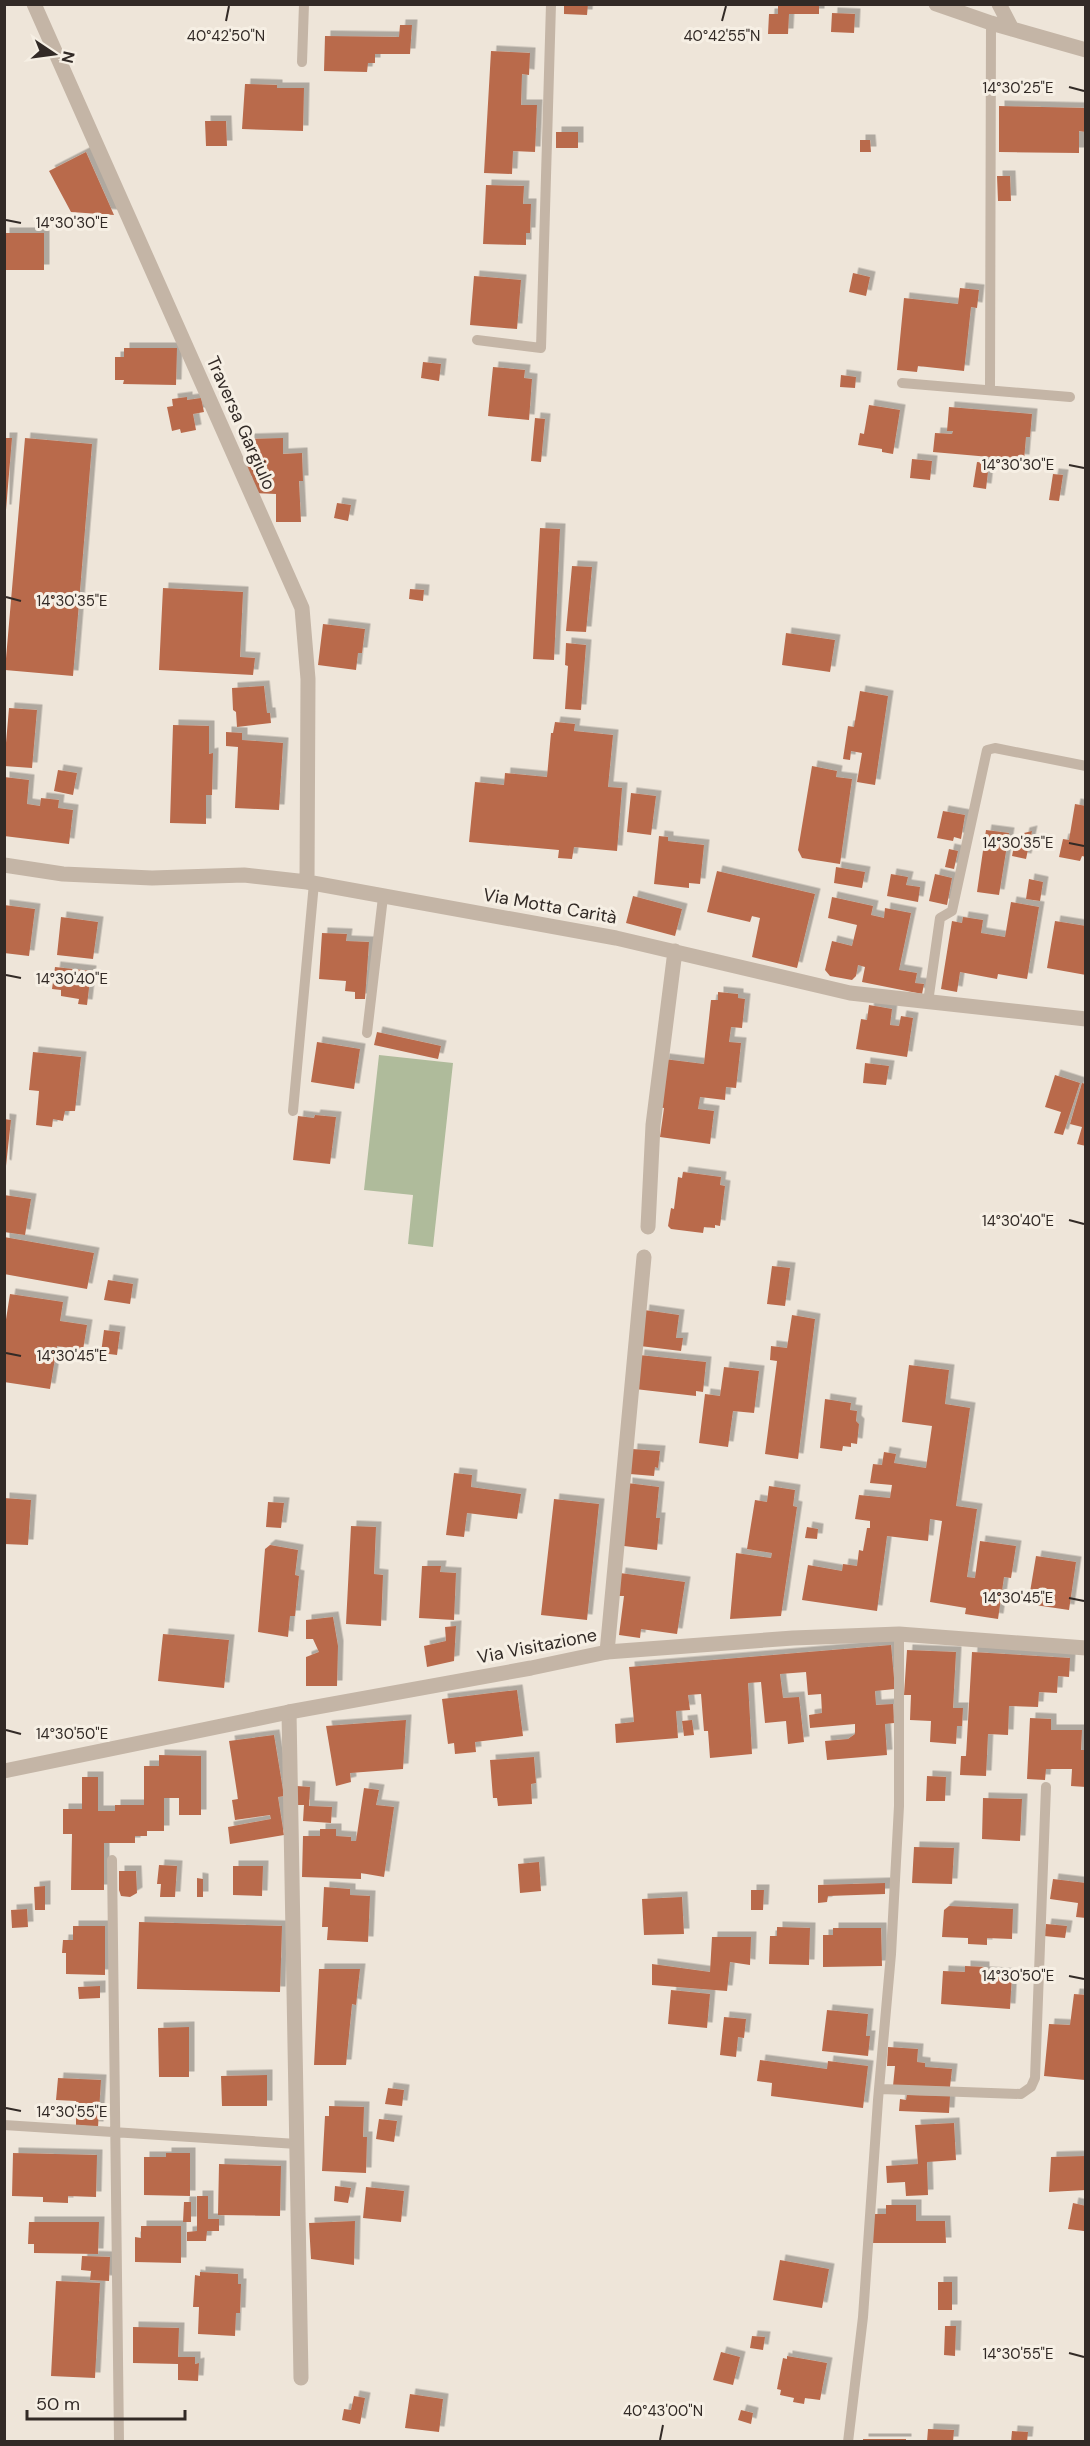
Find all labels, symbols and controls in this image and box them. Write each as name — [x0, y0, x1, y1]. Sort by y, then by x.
north arrow — [24, 24, 84, 84]
text: 40°42'50"N — [187, 26, 265, 46]
text: 40°42'55"N — [684, 26, 760, 46]
text: N — [57, 49, 80, 65]
text: 14°30'25"E — [983, 78, 1053, 98]
text: 14°30'30"E — [36, 213, 108, 233]
street label: Traversa Gargiulo — [201, 352, 281, 494]
text: 14°30'30"E — [982, 455, 1054, 475]
text: 14°30'35"E — [36, 591, 108, 611]
text: 14°30'35"E — [982, 833, 1054, 853]
street label: Via Motta Carità — [481, 882, 619, 930]
text: 14°30'40"E — [36, 969, 108, 989]
text: 14°30'40"E — [982, 1211, 1054, 1231]
text: 14°30'45"E — [37, 1346, 107, 1366]
text: 14°30'45"E — [983, 1588, 1053, 1608]
street label: Via Visitazione — [475, 1623, 599, 1669]
text: 14°30'50"E — [36, 1724, 108, 1744]
text: 14°30'50"E — [982, 1966, 1054, 1986]
text: 14°30'55"E — [37, 2102, 107, 2122]
text: 14°30'55"E — [983, 2344, 1053, 2364]
scale bar — [27, 2383, 184, 2421]
text: 50 m — [36, 2392, 80, 2416]
text: 40°43'00"N — [623, 2401, 703, 2421]

